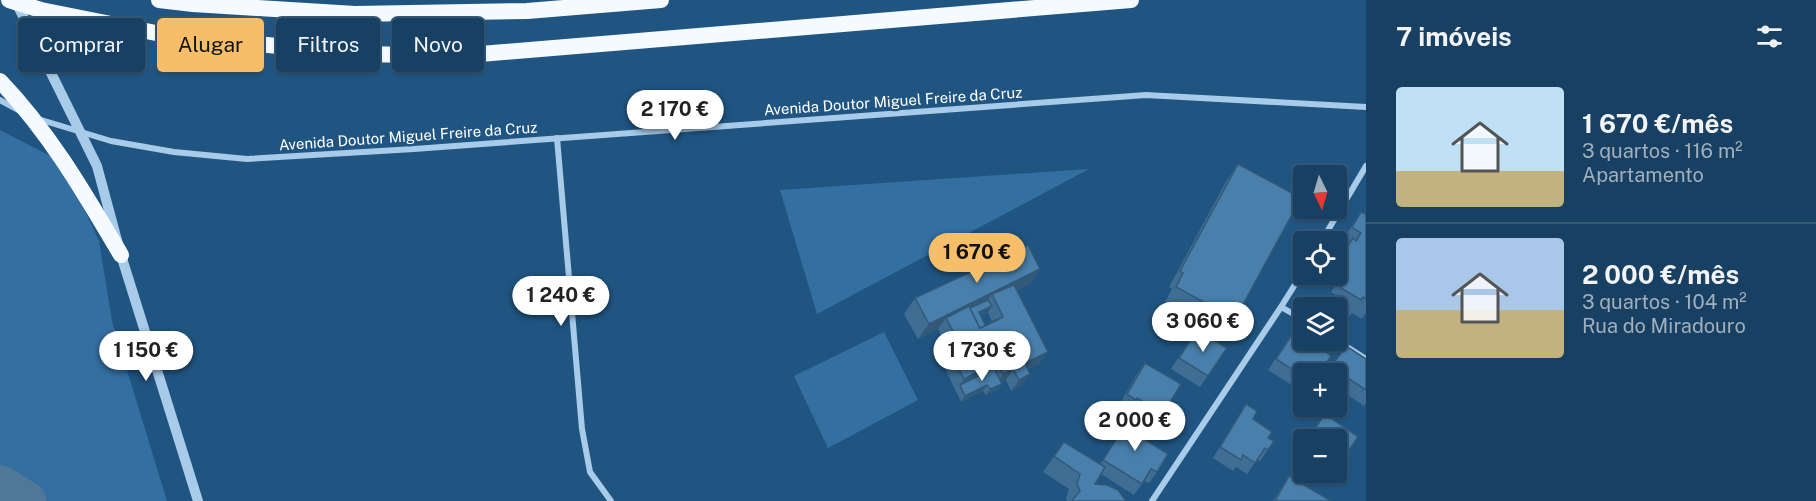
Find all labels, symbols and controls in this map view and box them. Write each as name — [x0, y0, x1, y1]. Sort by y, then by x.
chip: Comprar — [18, 18, 145, 72]
chip: Alugar — [157, 18, 264, 72]
chip: Filtros — [276, 18, 380, 72]
chip: Novo — [392, 18, 484, 72]
icon: filters — [1753, 20, 1786, 53]
text: 7 imóveis — [1396, 21, 1512, 52]
street label: Avenida Doutor Miguel Freire da Cruz — [763, 83, 1023, 119]
pin: 2 170 € — [620, 90, 730, 141]
text: 2 170 € — [641, 97, 709, 121]
text: 1 670 €/mês — [1582, 108, 1733, 139]
icon: home — [1444, 111, 1516, 183]
street label: Avenida Doutor Miguel Freire da Cruz — [278, 118, 538, 154]
text: 3 quartos · 116 m² — [1582, 139, 1743, 163]
text: Apartamento — [1582, 163, 1704, 187]
north arrow — [1293, 165, 1347, 219]
map controls — [1293, 165, 1347, 483]
button: locate — [1293, 231, 1347, 285]
pin: 1 670 € — [922, 233, 1032, 284]
text: 1 670 € — [943, 240, 1011, 264]
text: 2 000 €/mês — [1582, 259, 1739, 290]
icon: home — [1444, 262, 1516, 334]
pin: 1 240 € — [506, 276, 616, 327]
text: 1 240 € — [526, 283, 596, 307]
text: 3 quartos · 104 m² — [1582, 290, 1747, 314]
button: layers — [1293, 297, 1347, 351]
pin: 3 060 € — [1148, 302, 1258, 353]
text: 3 060 € — [1166, 309, 1240, 333]
text: Rua do Miradouro — [1582, 314, 1746, 338]
pin: 1 150 € — [91, 331, 201, 382]
pin: 1 730 € — [927, 331, 1037, 382]
text: 1 150 € — [113, 338, 179, 362]
text: 1 730 € — [947, 338, 1017, 362]
button: + — [1293, 363, 1347, 417]
pin: 2 000 € — [1080, 401, 1190, 452]
text: 2 000 € — [1098, 408, 1172, 432]
button: − — [1293, 429, 1347, 483]

